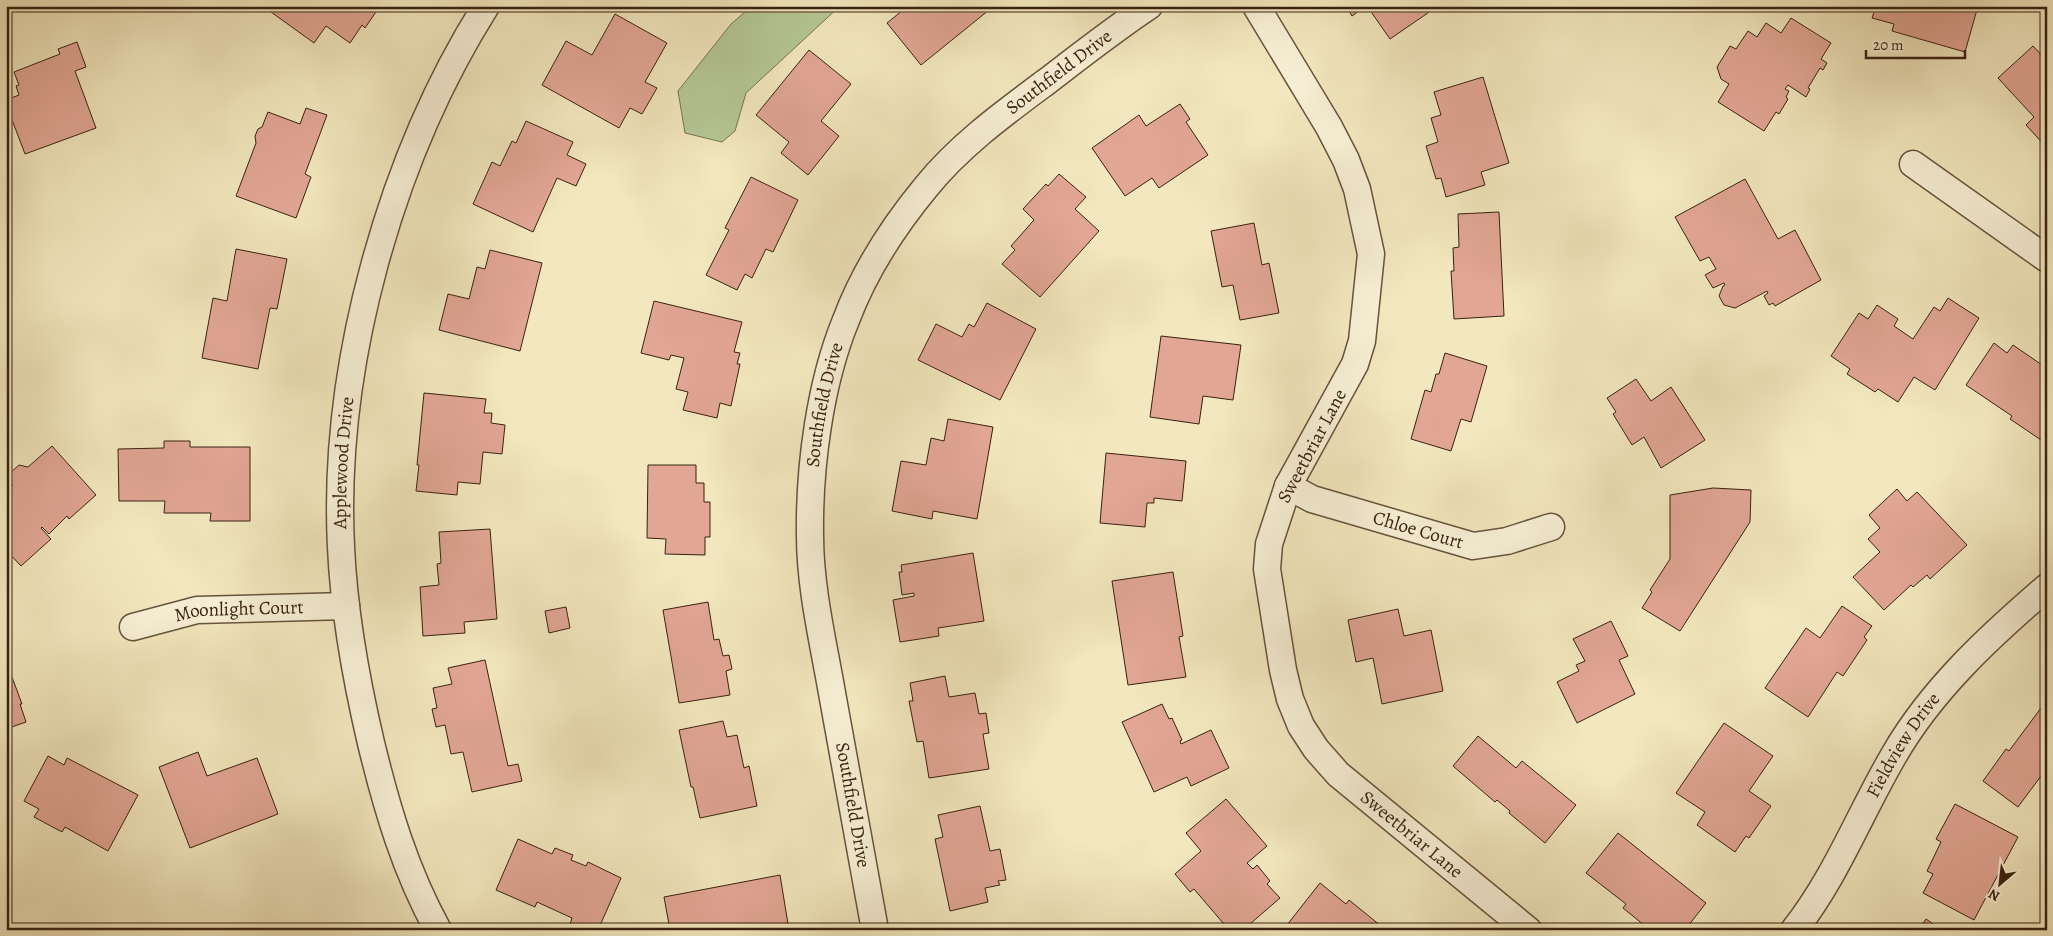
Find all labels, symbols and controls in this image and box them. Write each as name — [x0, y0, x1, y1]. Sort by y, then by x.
street label: Southfield Drive — [1000, 23, 1117, 121]
scale bar — [1866, 28, 1964, 60]
text: 20 m — [1873, 35, 1904, 55]
street label: Southfield Drive — [800, 339, 850, 468]
street label: Sweetbriar Lane — [1271, 384, 1353, 508]
street label: Applewood Drive — [327, 395, 361, 530]
street label: Chloe Court — [1370, 504, 1467, 556]
street label: Moonlight Court — [171, 594, 304, 628]
street label: Fieldview Drive — [1860, 687, 1946, 802]
street label: Southfield Drive — [829, 740, 877, 870]
street label: Sweetbriar Lane — [1355, 784, 1468, 884]
north arrow — [1976, 858, 2026, 908]
text: N — [1985, 884, 2003, 906]

